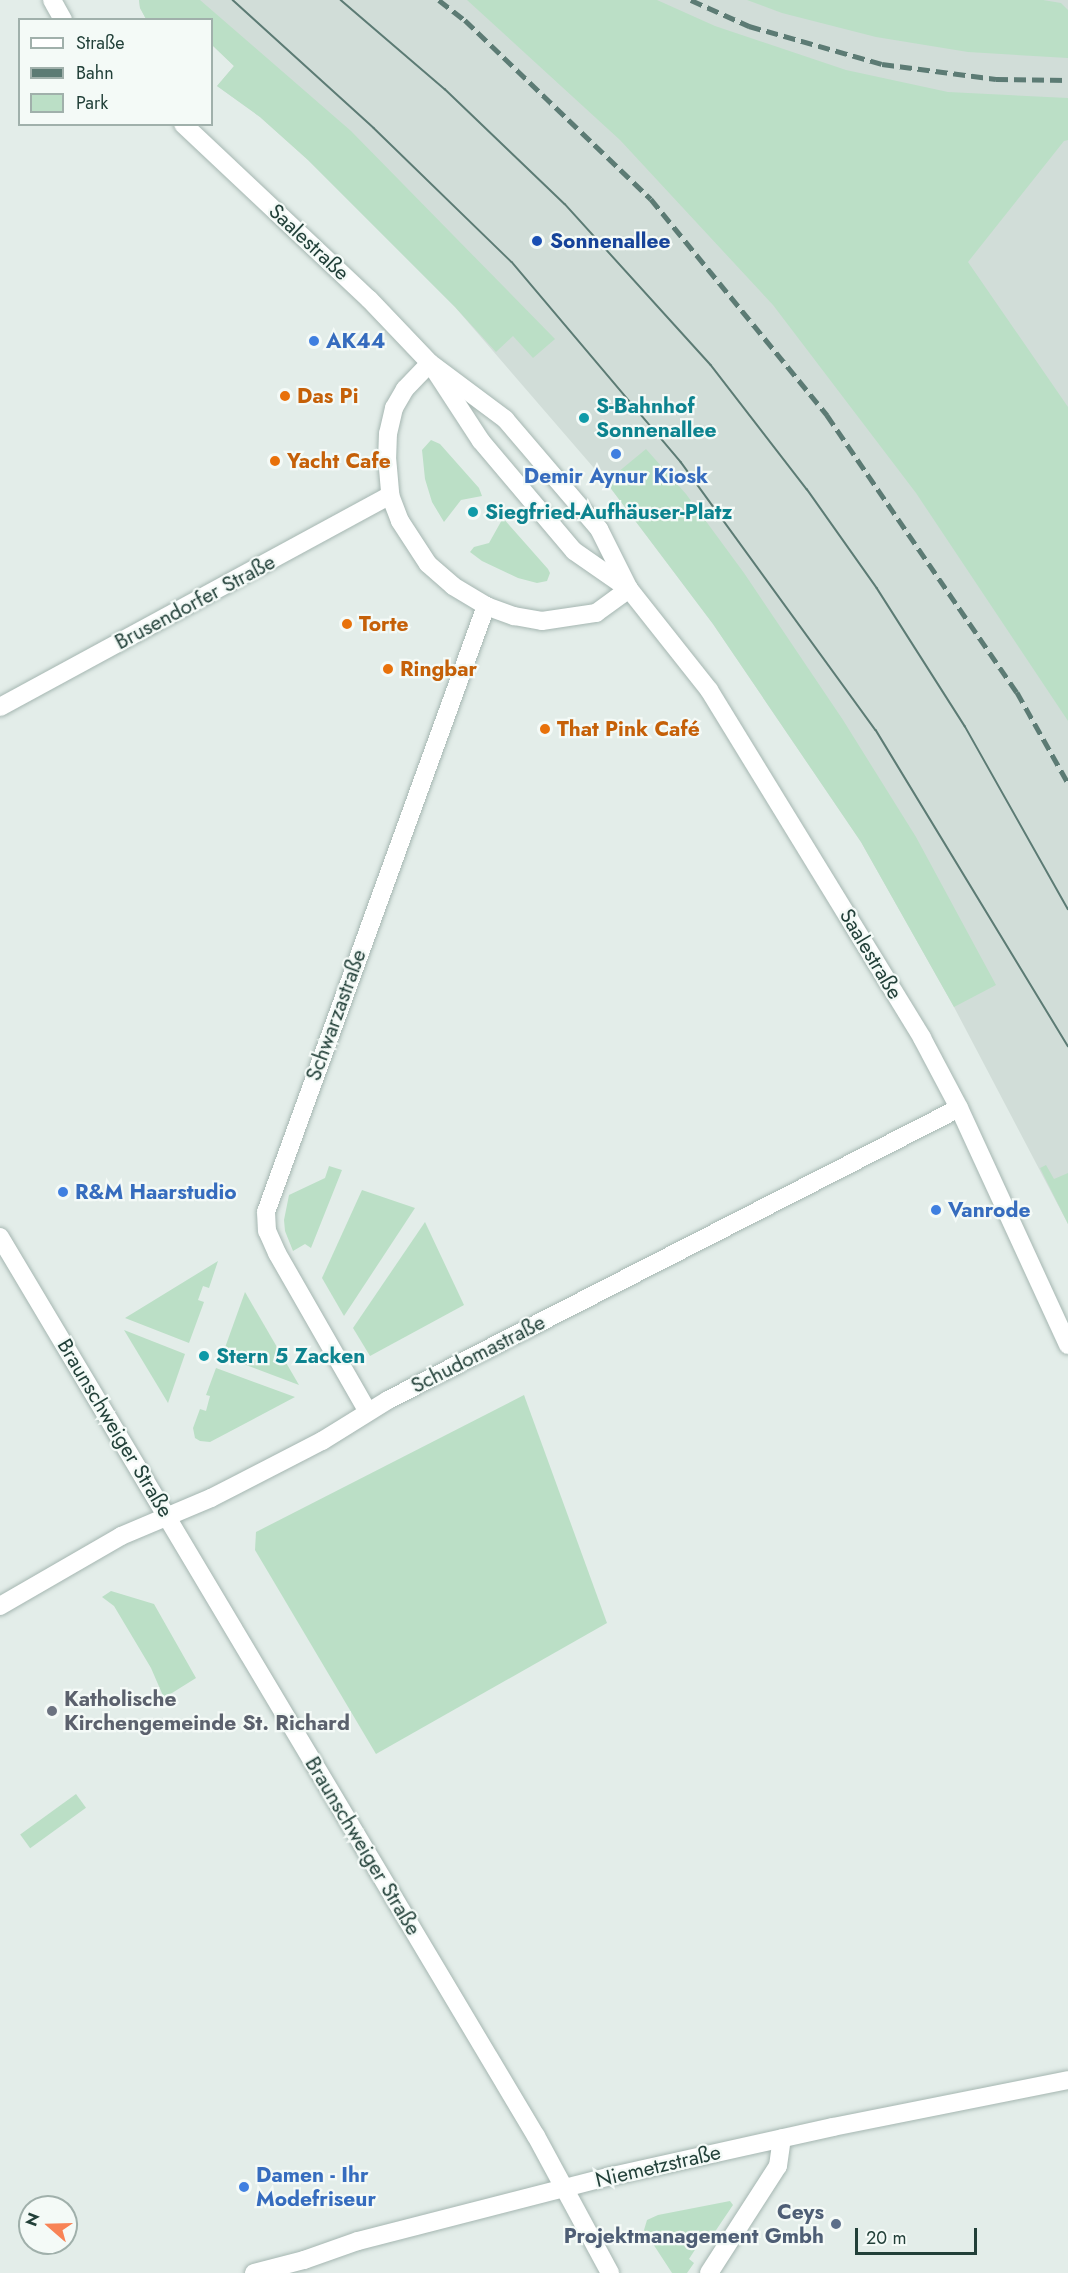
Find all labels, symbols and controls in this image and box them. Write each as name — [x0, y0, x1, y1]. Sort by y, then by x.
legend — [18, 18, 213, 126]
text: Straße — [76, 30, 124, 56]
text: Bahn — [76, 60, 114, 86]
text: Park — [76, 90, 108, 116]
street label: Saalestraße — [264, 198, 354, 286]
place label: Sonnenallee — [550, 228, 670, 254]
marker: Sonnenallee — [528, 232, 546, 250]
place label: AK44 — [326, 328, 385, 354]
marker: AK44 — [307, 334, 321, 348]
place label: Das Pi — [297, 383, 358, 409]
marker: Das Pi — [278, 389, 292, 403]
place label: S-Bahnhof Sonnenallee — [596, 393, 716, 443]
marker: S-Bahnhof Sonnenallee — [577, 411, 591, 425]
marker: Demir Aynur Kiosk — [609, 447, 623, 461]
place label: Yacht Cafe — [287, 448, 391, 474]
marker: Yacht Cafe — [268, 454, 282, 468]
place label: Demir Aynur Kiosk — [524, 463, 708, 489]
place label: Siegfried-Aufhäuser-Platz — [485, 499, 732, 525]
marker: Siegfried-Aufhäuser-Platz — [466, 505, 480, 519]
street label: Brusendorfer Straße — [111, 549, 279, 655]
place label: Torte — [359, 611, 408, 637]
marker: Torte — [340, 617, 354, 631]
place label: Ringbar — [400, 656, 477, 682]
marker: Ringbar — [381, 662, 395, 676]
place label: That Pink Café — [557, 716, 700, 742]
marker: That Pink Café — [538, 722, 552, 736]
street label: Saalestraße — [834, 904, 908, 1004]
street label: Schwarzastraße — [301, 946, 371, 1084]
place label: R&M Haarstudio — [75, 1179, 237, 1205]
marker: R&M Haarstudio — [56, 1185, 70, 1199]
place label: Vanrode — [948, 1197, 1030, 1223]
marker: Vanrode — [929, 1203, 943, 1217]
street label: Schudomastraße — [407, 1309, 549, 1399]
street label: Braunschweiger Straße — [52, 1334, 178, 1522]
place label: Stern 5 Zacken — [216, 1343, 365, 1369]
marker: Stern 5 Zacken — [197, 1349, 211, 1363]
place label: Katholische Kirchengemeinde St. Richard — [64, 1686, 350, 1736]
marker: Katholische Kirchengemeinde St. Richard — [45, 1704, 59, 1718]
street label: Braunschweiger Straße — [300, 1752, 426, 1940]
street label: Niemetzstraße — [593, 2139, 723, 2193]
place label: Damen - Ihr Modefriseur — [256, 2162, 376, 2212]
marker: Damen - Ihr Modefriseur — [237, 2180, 251, 2194]
north arrow — [18, 2195, 78, 2255]
place label: Ceys Projektmanagement Gmbh — [564, 2199, 824, 2249]
text: N — [20, 2209, 45, 2229]
scale bar — [858, 2216, 980, 2254]
marker: Ceys Projektmanagement Gmbh — [829, 2217, 843, 2231]
text: 20 m — [866, 2225, 906, 2251]

